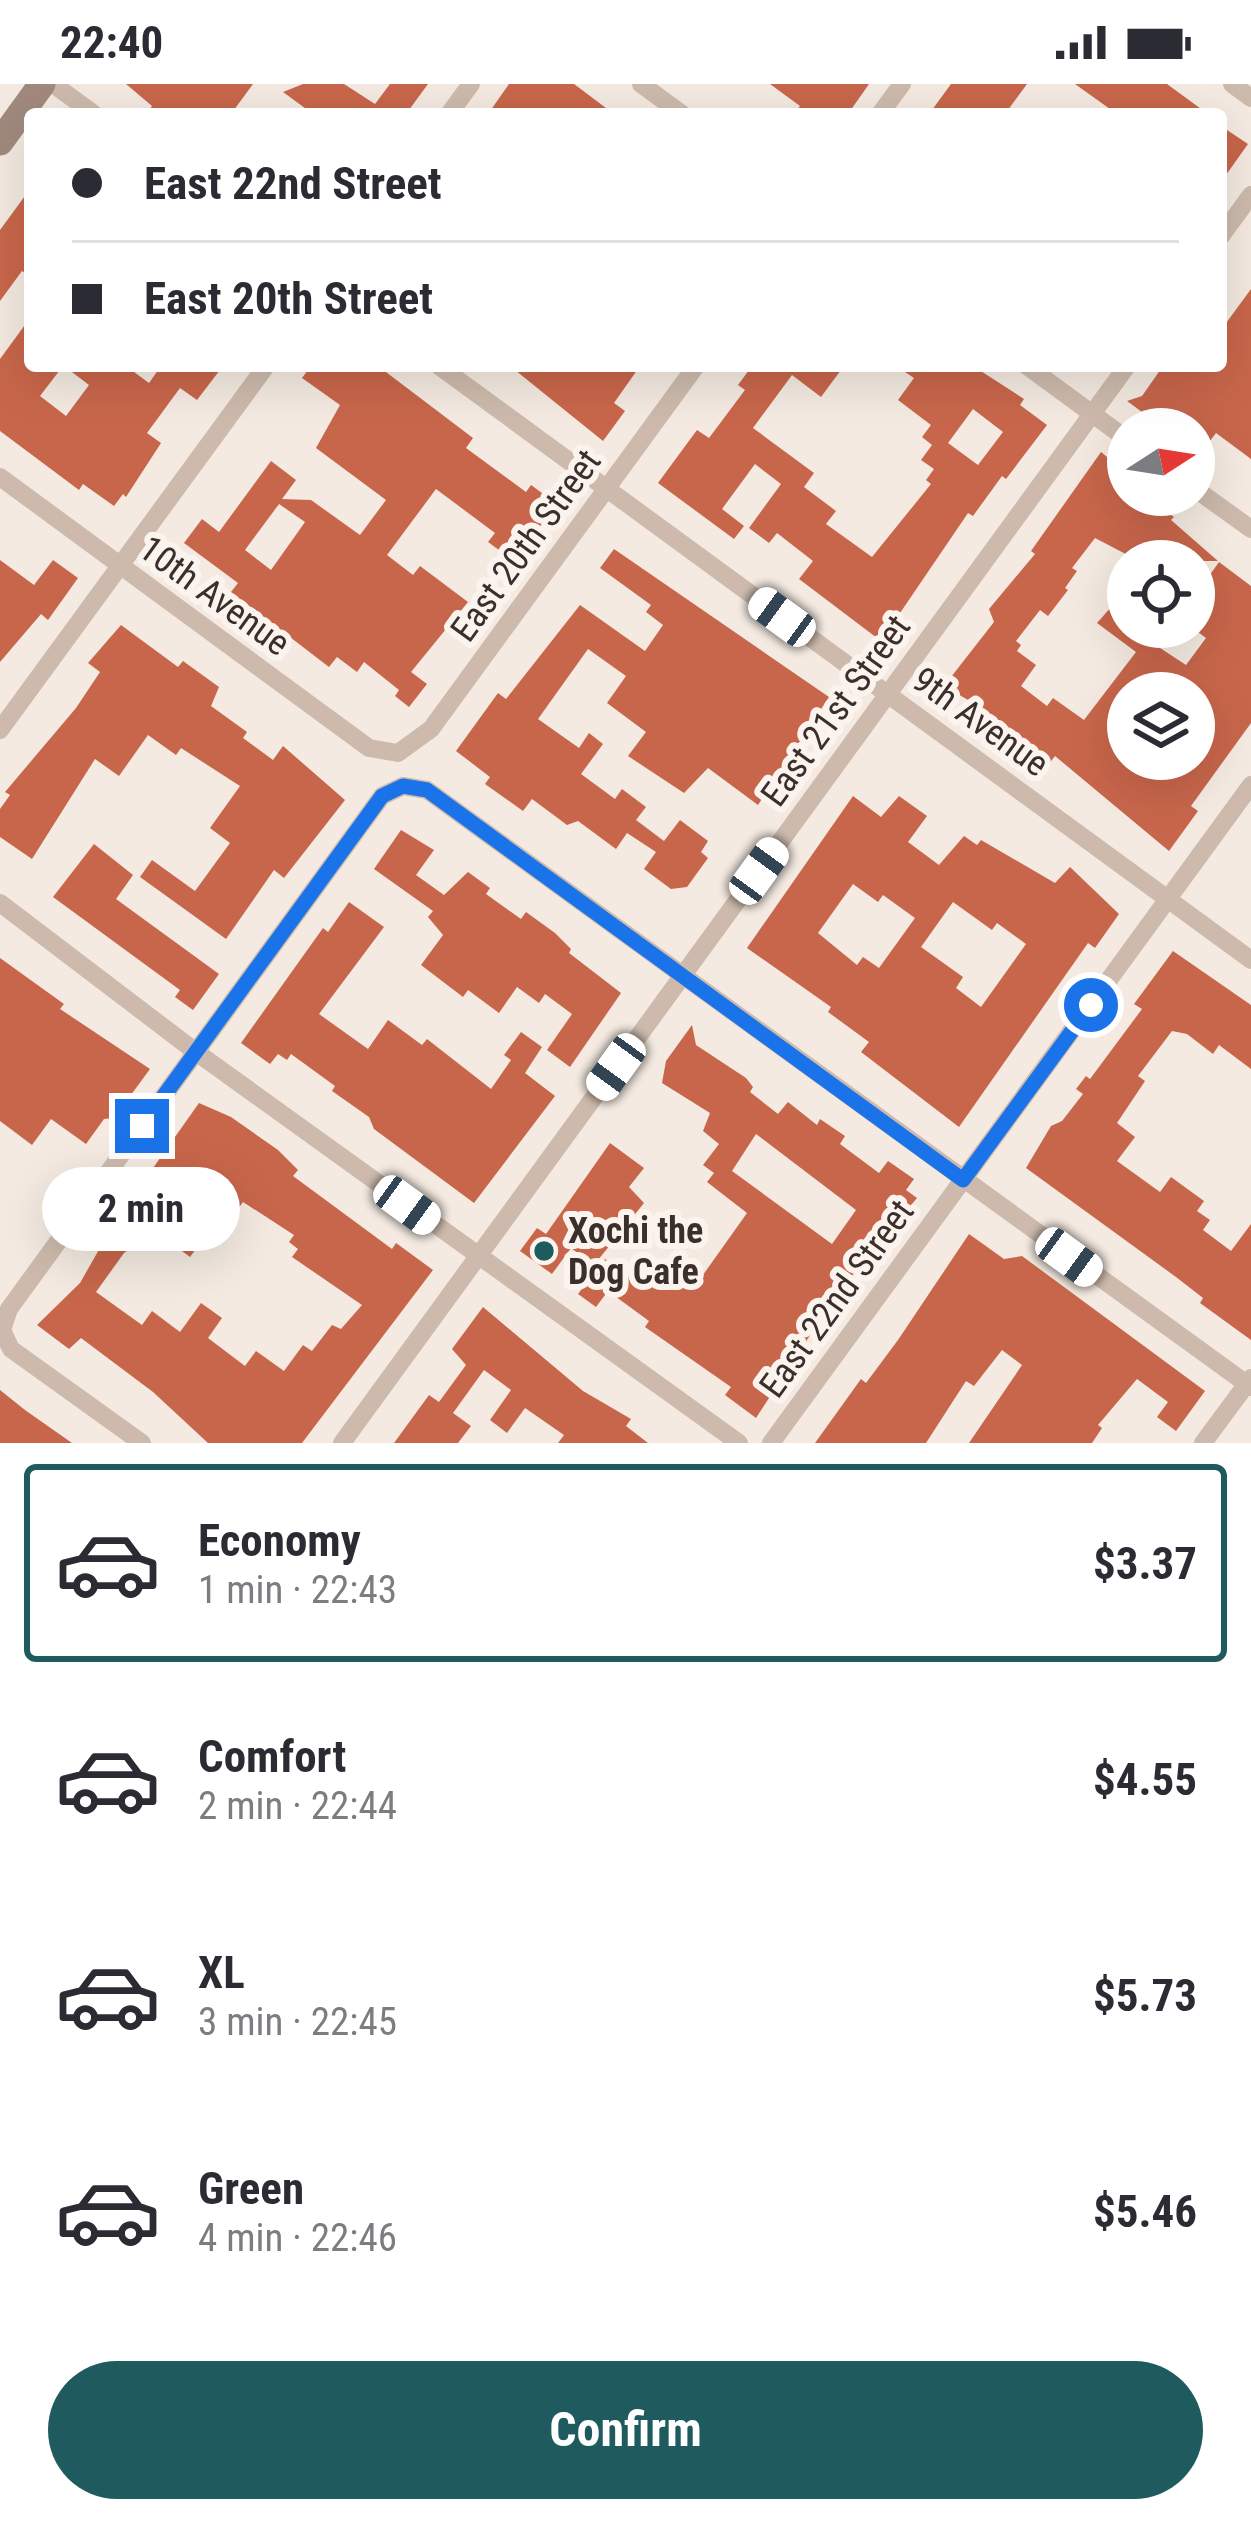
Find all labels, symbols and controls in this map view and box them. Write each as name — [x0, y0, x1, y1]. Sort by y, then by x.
text: 22:40 — [60, 16, 163, 69]
text: East 22nd Street — [144, 157, 442, 210]
text: East 20th Street — [144, 272, 433, 325]
north arrow — [1107, 408, 1215, 516]
map controls — [1107, 408, 1215, 780]
street label: East 20th Street — [442, 442, 609, 650]
street label: 10th Avenue — [131, 527, 298, 664]
button: locate — [1107, 540, 1215, 648]
car — [742, 581, 822, 653]
street label: East 21st Street — [752, 607, 919, 814]
street label: 9th Avenue — [904, 658, 1057, 785]
button: layers — [1107, 672, 1215, 780]
car — [723, 831, 795, 911]
route start — [1064, 978, 1118, 1032]
car — [580, 1027, 652, 1107]
route end — [115, 1099, 169, 1153]
callout: 2 min — [43, 1168, 241, 1252]
car — [367, 1169, 447, 1241]
text: 2 min — [98, 1186, 184, 1232]
street label: East 22nd Street — [751, 1192, 923, 1406]
place label: Xochi the Dog Cafe — [568, 1210, 703, 1293]
car — [1029, 1221, 1109, 1293]
marker: Xochi the Dog Cafe — [531, 1238, 557, 1264]
icon: car — [54, 1509, 162, 1617]
text: Economy — [198, 1514, 361, 1567]
text: $3.37 — [1093, 1537, 1197, 1590]
text: 1 min · 22:43 — [198, 1567, 397, 1613]
icon: car — [54, 1725, 162, 1833]
text: Comfort — [198, 1730, 346, 1783]
text: $4.55 — [1093, 1753, 1197, 1806]
text: 2 min · 22:44 — [198, 1783, 397, 1829]
icon: car — [54, 1941, 162, 2049]
text: XL — [198, 1946, 245, 1999]
text: $5.73 — [1093, 1969, 1197, 2022]
text: 3 min · 22:45 — [198, 1999, 397, 2045]
icon: car — [54, 2157, 162, 2265]
text: Green — [198, 2162, 304, 2215]
text: $5.46 — [1093, 2185, 1197, 2238]
text: 4 min · 22:46 — [198, 2215, 397, 2261]
button: Confirm — [48, 2361, 1203, 2499]

